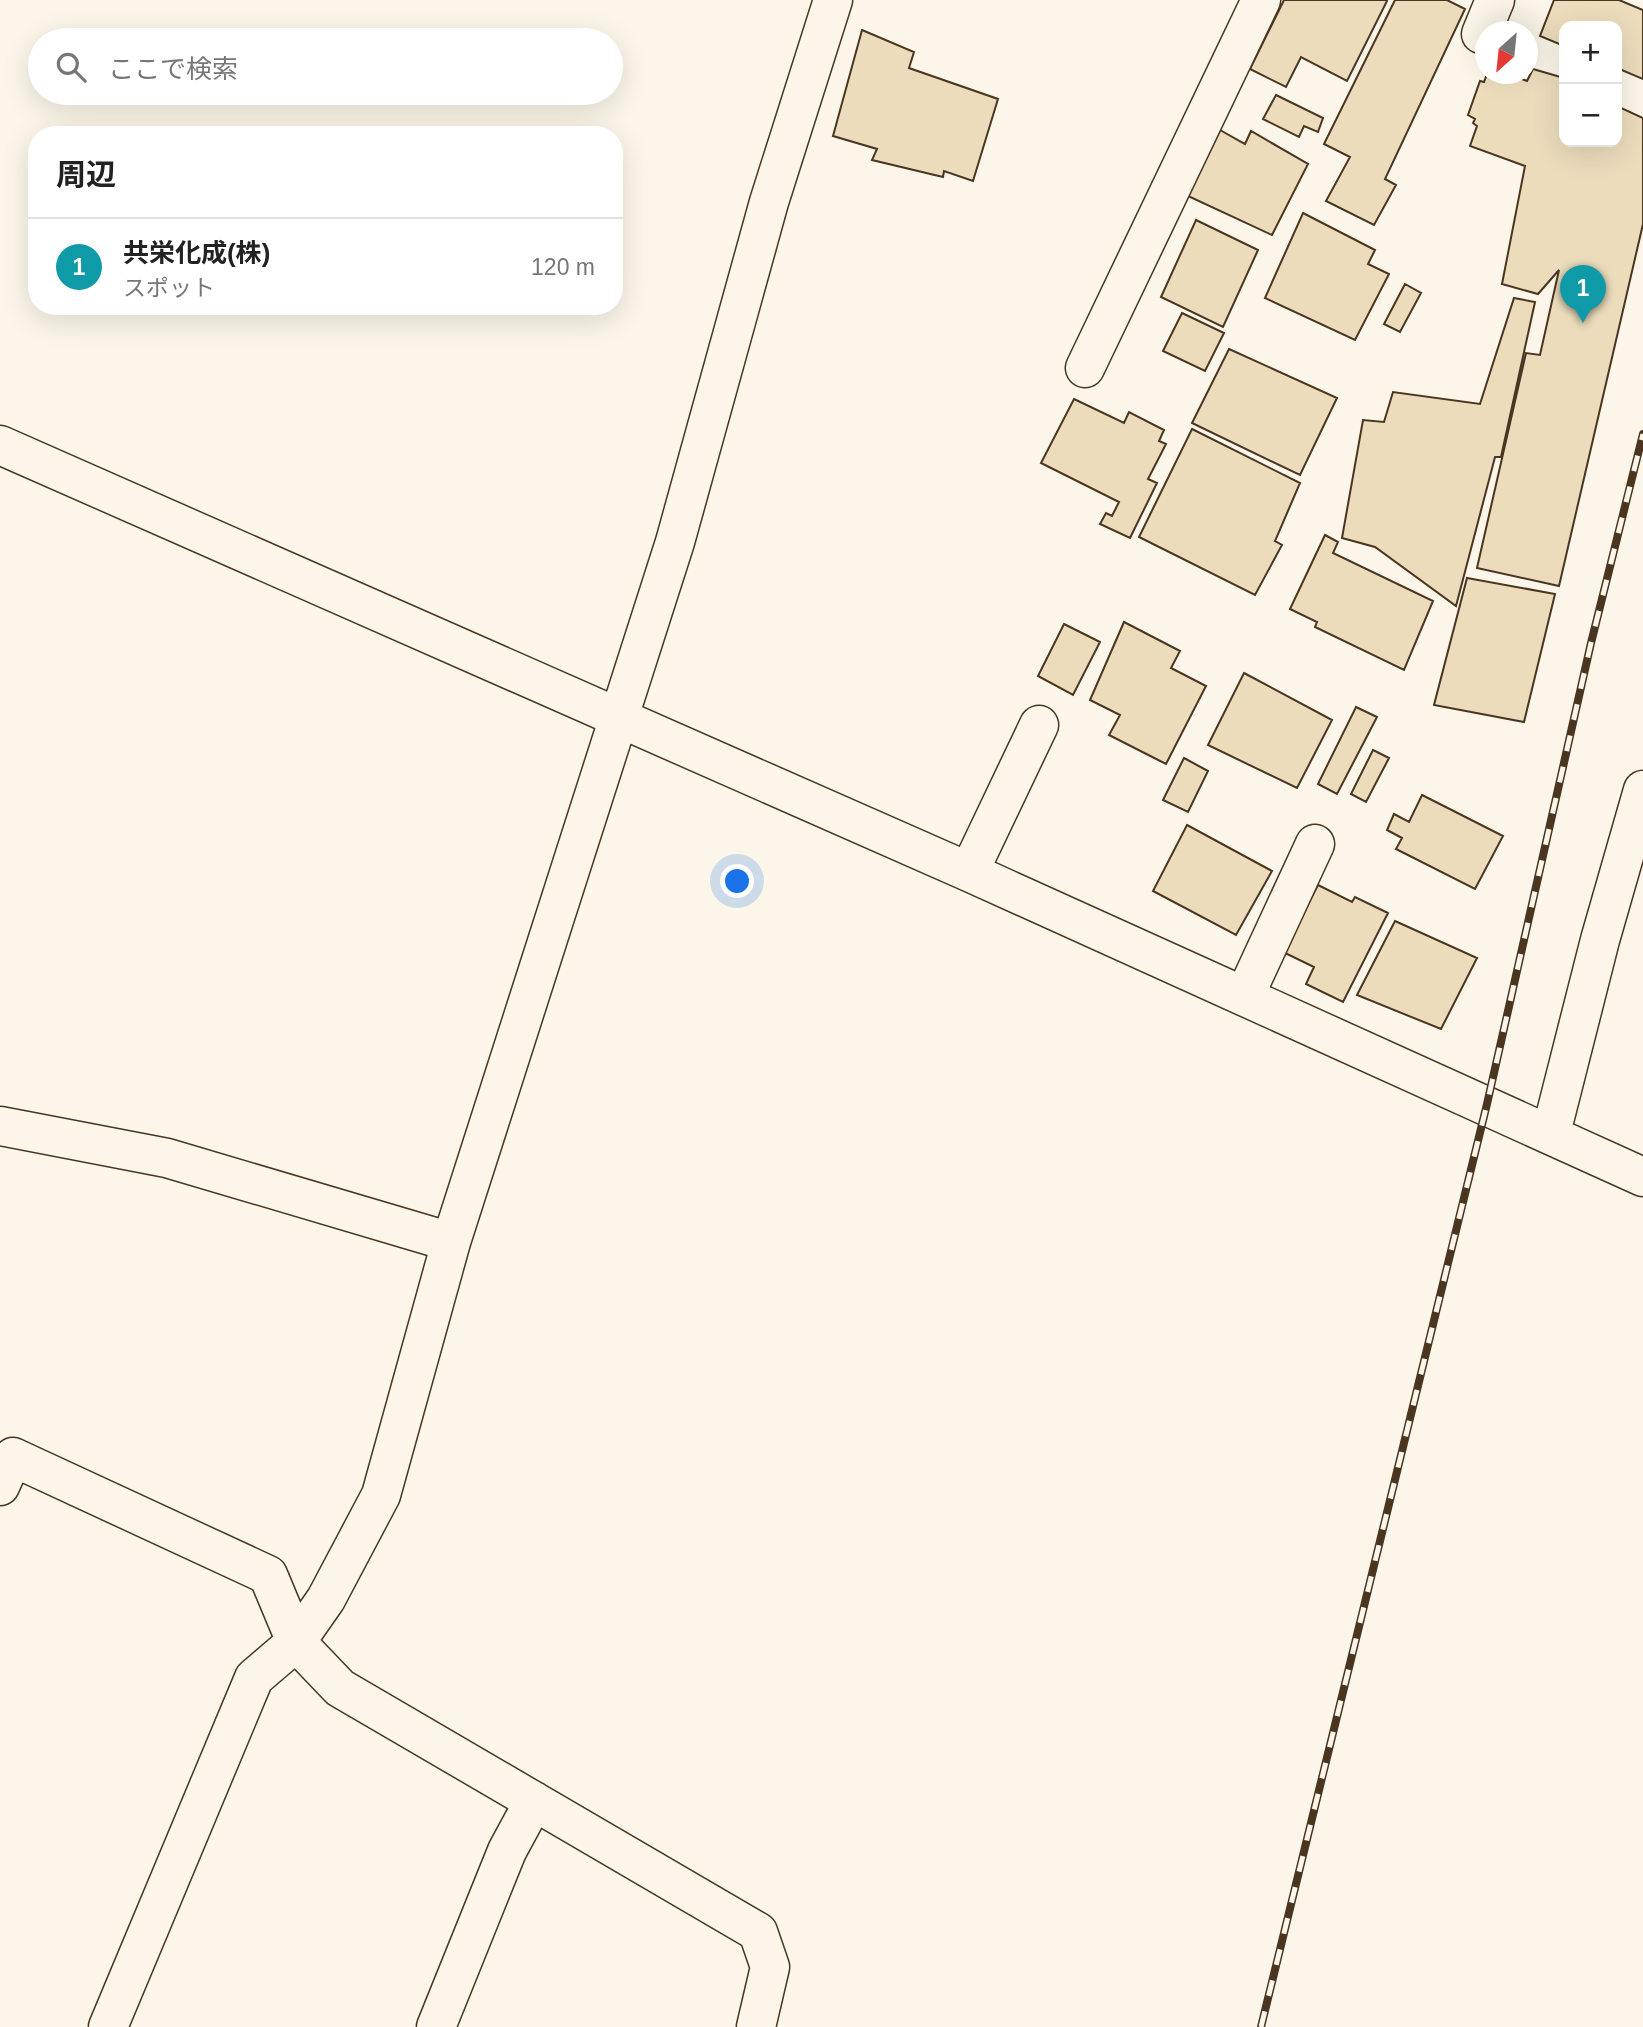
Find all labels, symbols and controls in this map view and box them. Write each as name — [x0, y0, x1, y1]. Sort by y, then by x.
north arrow — [1475, 21, 1538, 84]
map controls — [1559, 21, 1622, 147]
button: + — [1559, 21, 1622, 84]
search box — [28, 28, 623, 105]
icon: search — [52, 48, 90, 86]
text: ここで検索 — [108, 54, 238, 84]
button: − — [1559, 84, 1622, 147]
text: 周辺 — [56, 158, 116, 191]
text: 共栄化成(株) — [123, 238, 270, 268]
text: 1 — [73, 254, 85, 280]
text: 120 m — [531, 254, 595, 280]
pin: 1 — [1560, 265, 1606, 323]
text: スポット — [123, 275, 215, 301]
your location — [720, 864, 754, 898]

